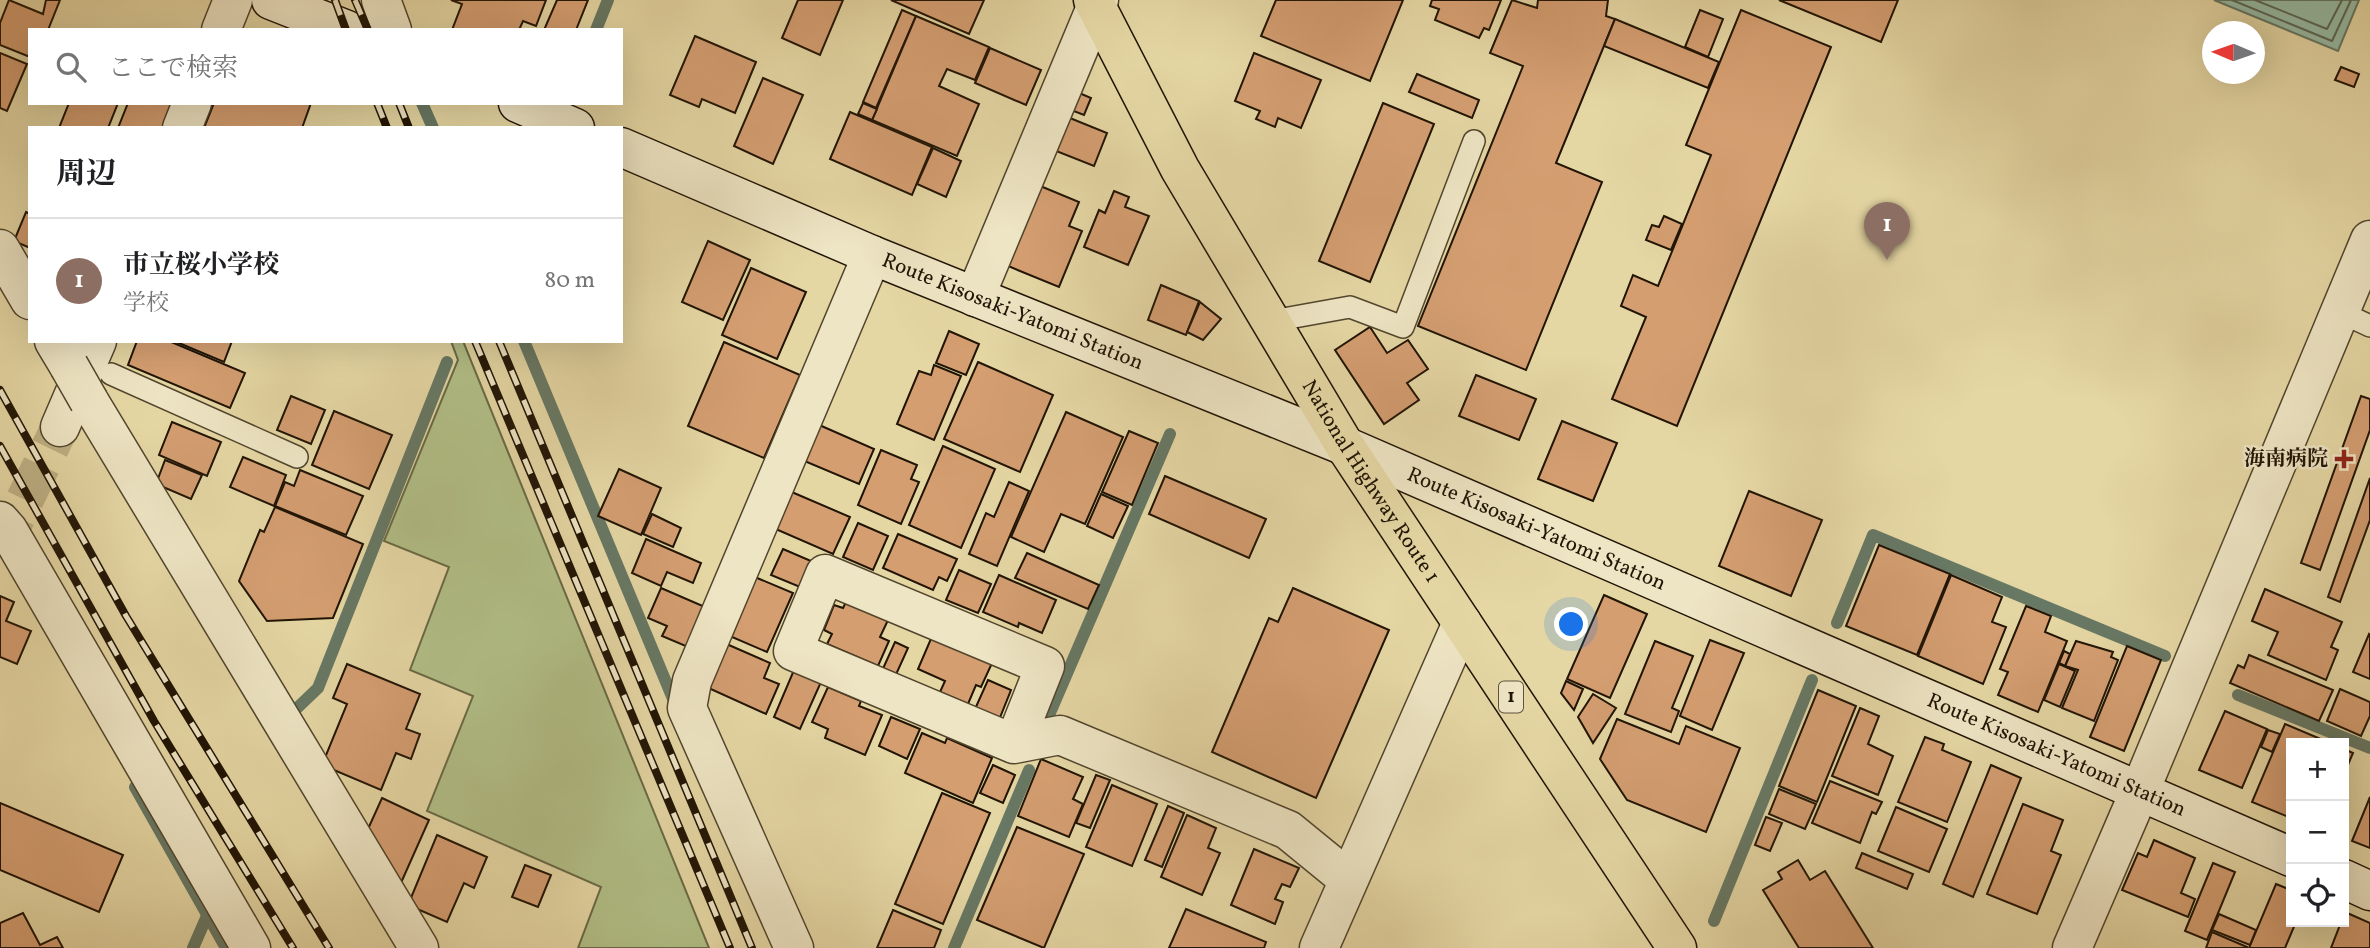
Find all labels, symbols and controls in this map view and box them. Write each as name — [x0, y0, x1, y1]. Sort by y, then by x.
north arrow — [2202, 21, 2265, 84]
search box — [28, 28, 623, 105]
icon: search — [52, 48, 90, 86]
text: ここで検索 — [108, 51, 238, 87]
text: 周辺 — [56, 154, 116, 196]
pin: 1 — [1864, 202, 1910, 260]
street label: Route Kisosaki-Yatomi Station — [878, 246, 1148, 378]
text: 市立桜小学校 — [123, 248, 279, 284]
text: 1 — [74, 265, 84, 297]
text: 80 m — [545, 265, 595, 297]
text: 学校 — [123, 288, 169, 320]
street label: National Highway Route 1 — [1294, 374, 1446, 589]
place label: 海南病院 — [2244, 445, 2328, 474]
marker: 海南病院 — [2334, 449, 2354, 469]
street label: Route Kisosaki-Yatomi Station — [1402, 460, 1670, 598]
your location — [1554, 607, 1588, 641]
road number: 1 — [1499, 682, 1523, 712]
street label: Route Kisosaki-Yatomi Station — [1922, 686, 2190, 824]
map controls — [2286, 738, 2349, 927]
button: + — [2286, 738, 2349, 801]
button: − — [2286, 801, 2349, 864]
button: locate — [2286, 864, 2349, 927]

